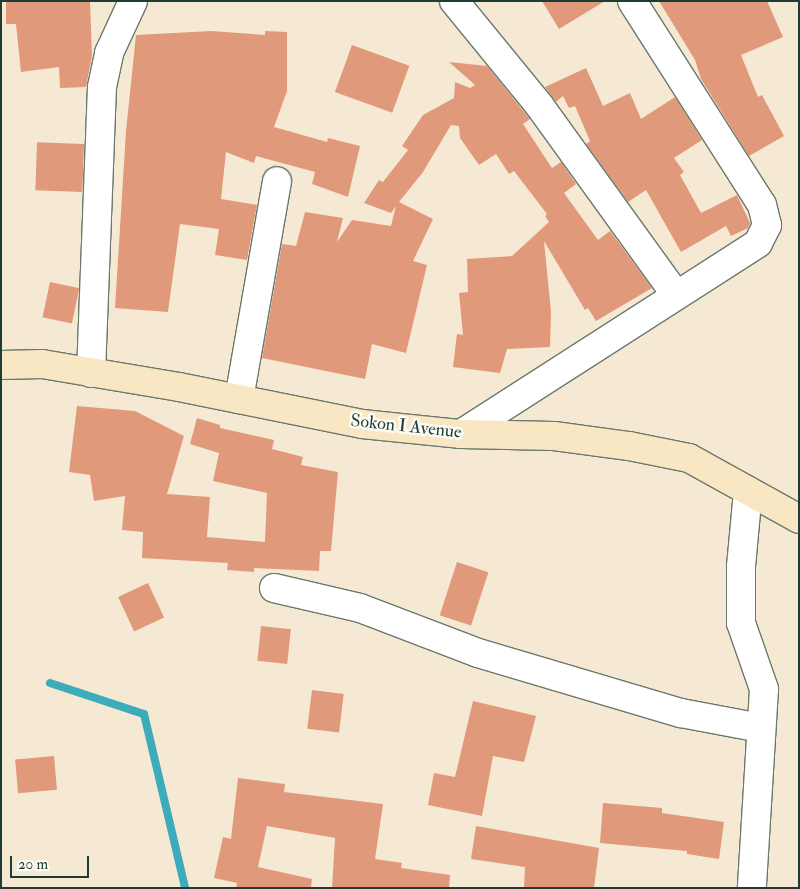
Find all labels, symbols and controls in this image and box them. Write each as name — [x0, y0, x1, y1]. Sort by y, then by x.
street label: Sokon I Avenue — [349, 410, 463, 444]
scale bar — [12, 846, 91, 878]
text: 20 m — [18, 855, 48, 874]

